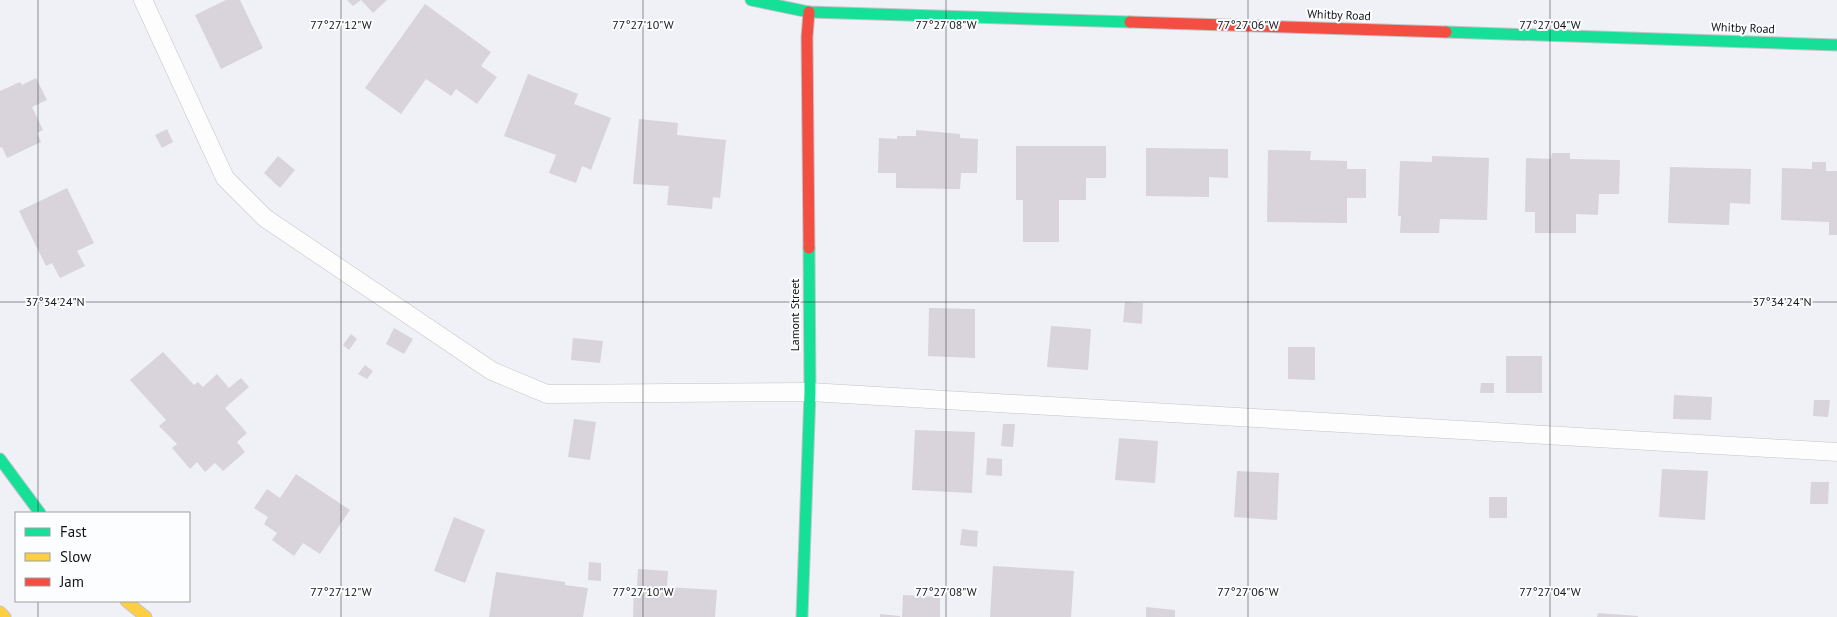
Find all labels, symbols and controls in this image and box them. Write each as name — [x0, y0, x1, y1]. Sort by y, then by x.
street label: Whitby Road — [1307, 6, 1371, 23]
text: 77°27'12"W — [310, 17, 372, 32]
text: 77°27'10"W — [612, 17, 674, 32]
text: 77°27'08"W — [915, 17, 977, 32]
text: 77°27'06"W — [1217, 17, 1279, 32]
text: 77°27'04"W — [1519, 17, 1581, 32]
street label: Whitby Road — [1711, 19, 1775, 36]
street label: Lamont Street — [787, 279, 802, 351]
text: 37°34'24"N — [25, 294, 85, 309]
text: 37°34'24"N — [1752, 294, 1812, 309]
legend — [15, 512, 190, 602]
text: Fast — [60, 522, 87, 541]
text: Slow — [60, 547, 91, 566]
text: Jam — [59, 572, 84, 591]
text: 77°27'12"W — [310, 584, 372, 599]
text: 77°27'10"W — [612, 584, 674, 599]
text: 77°27'08"W — [915, 584, 977, 599]
text: 77°27'06"W — [1217, 584, 1279, 599]
text: 77°27'04"W — [1519, 584, 1581, 599]

